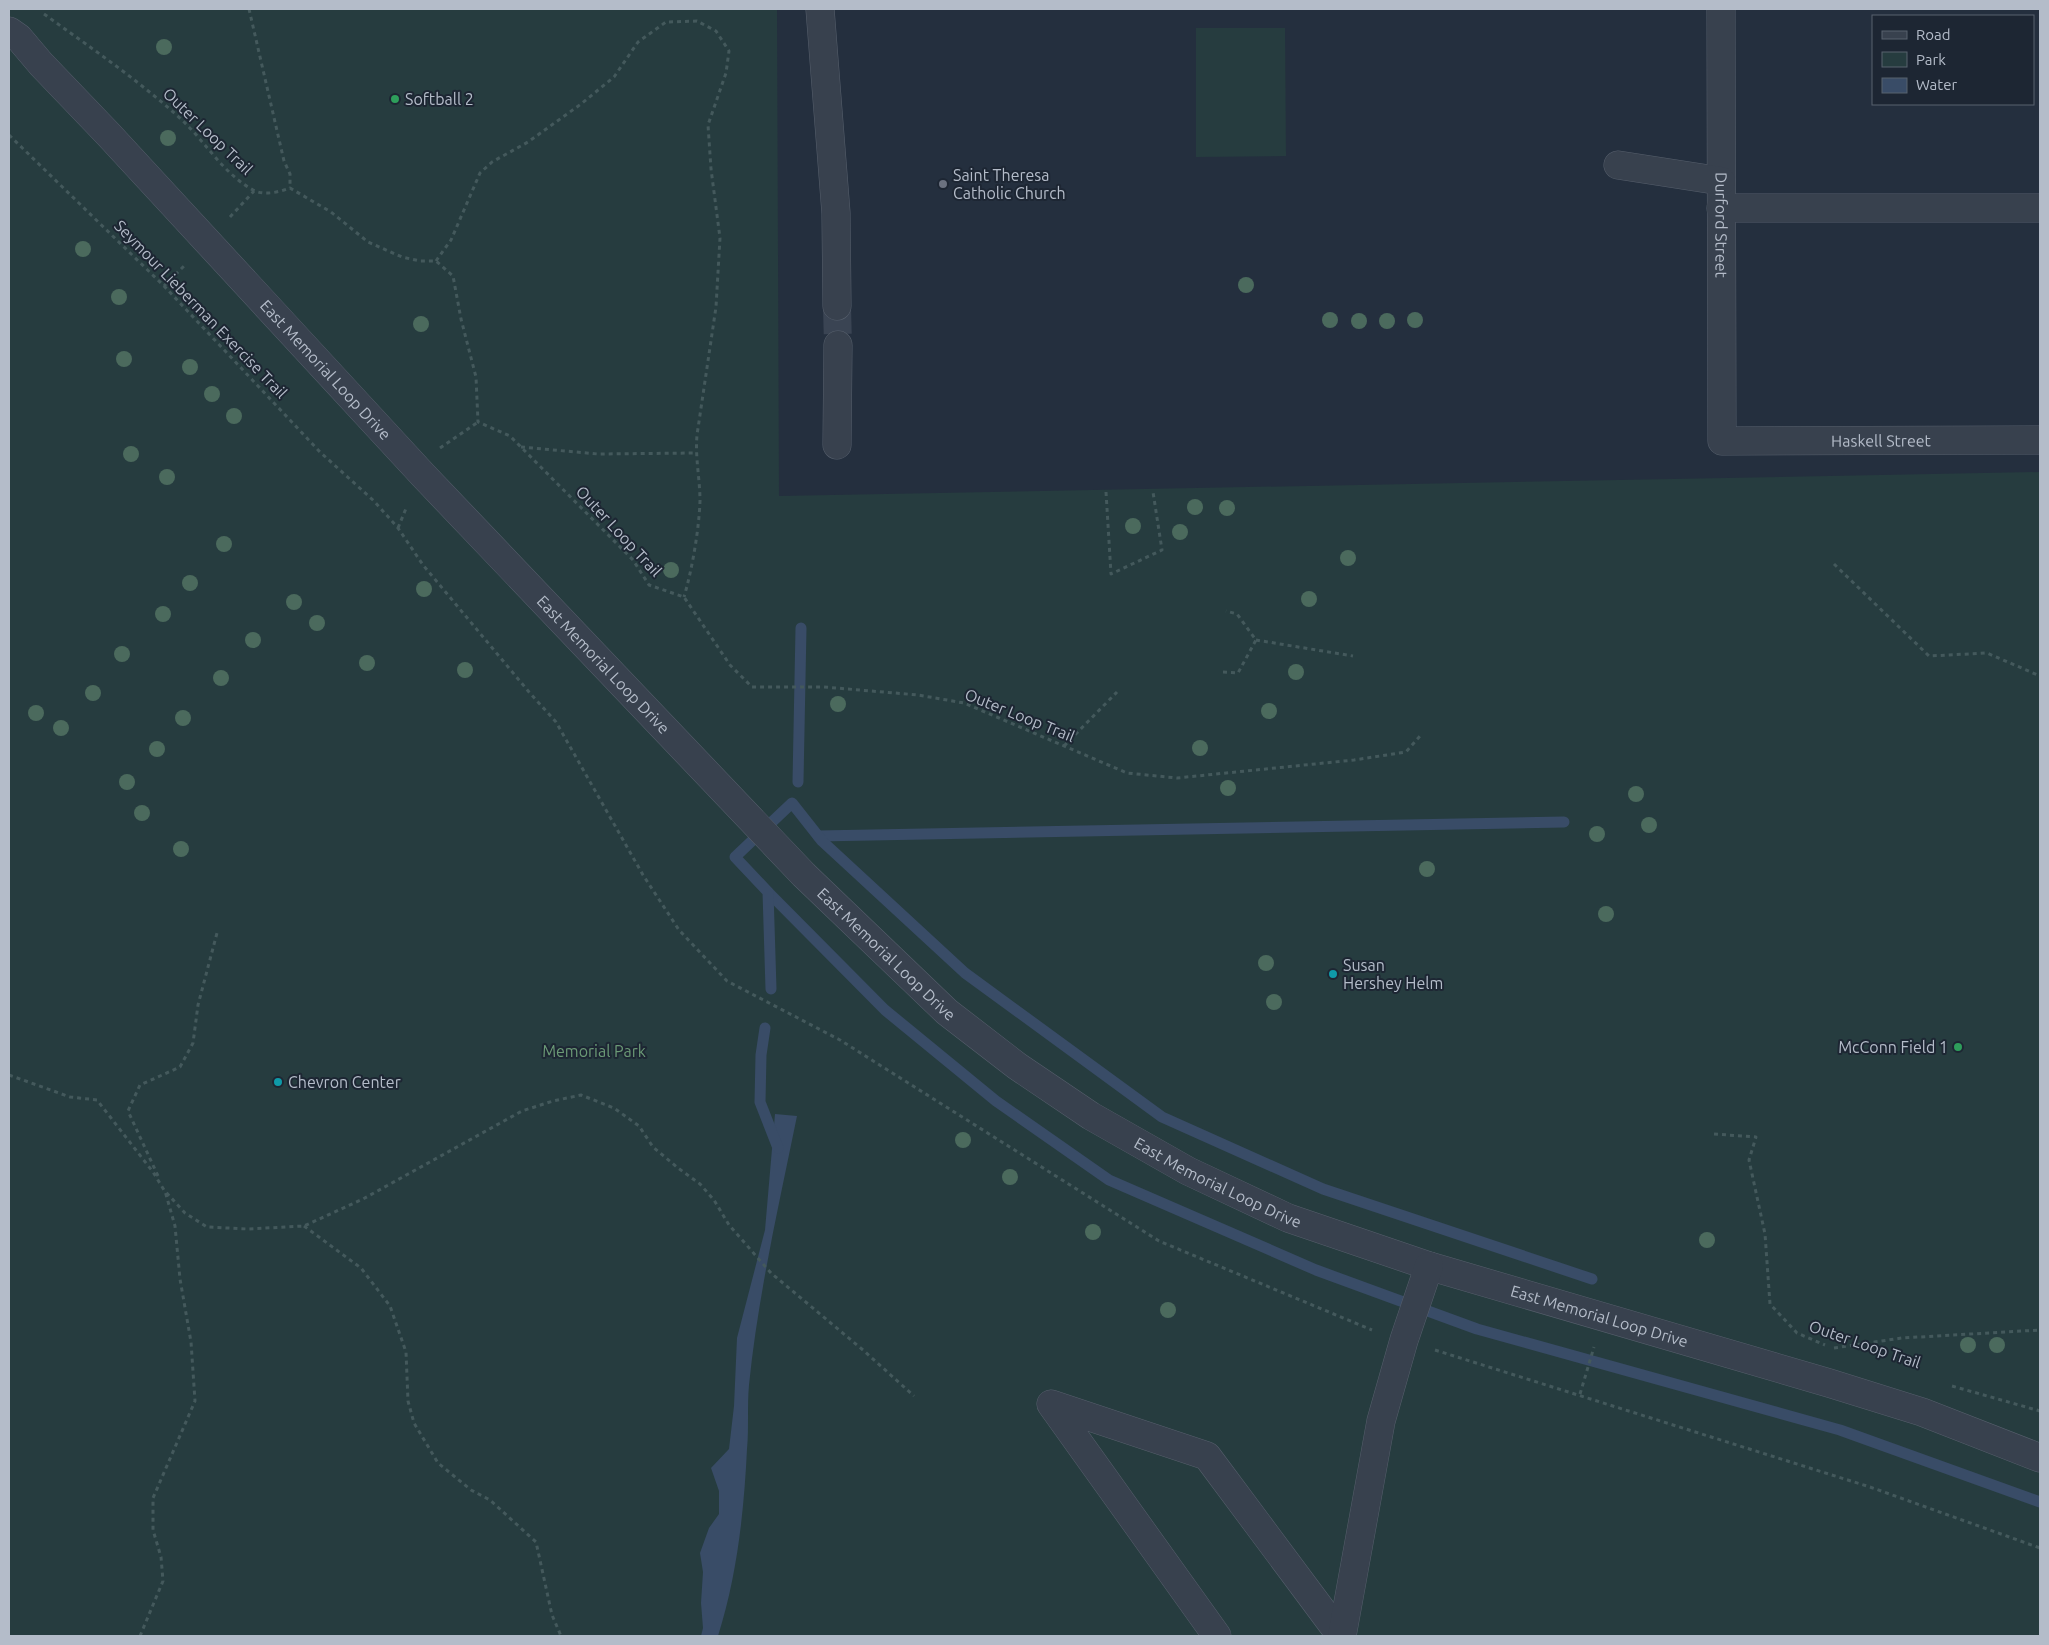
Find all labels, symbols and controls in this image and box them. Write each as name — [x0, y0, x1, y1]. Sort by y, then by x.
legend — [1872, 15, 2034, 105]
text: Road — [1916, 26, 1951, 43]
text: Park — [1916, 51, 1946, 68]
text: Water — [1916, 76, 1957, 93]
street label: Outer Loop Trail — [160, 84, 256, 178]
place label: Softball 2 — [405, 90, 474, 108]
marker: Softball 2 — [389, 93, 401, 105]
place label: Saint Theresa Catholic Church — [953, 166, 1066, 202]
street label: Durford Street — [1712, 172, 1731, 279]
marker: Saint Theresa Catholic Church — [937, 178, 949, 190]
street label: Seymour Lieberman Exercise Trail — [111, 216, 291, 402]
street label: East Memorial Loop Drive — [257, 296, 395, 443]
street label: Haskell Street — [1831, 431, 1932, 450]
street label: Outer Loop Trail — [573, 482, 665, 580]
street label: East Memorial Loop Drive — [533, 592, 673, 737]
street label: Outer Loop Trail — [962, 685, 1078, 745]
street label: East Memorial Loop Drive — [814, 884, 959, 1024]
place label: Susan Hershey Helm — [1343, 956, 1443, 992]
marker: Susan Hershey Helm — [1327, 968, 1339, 980]
place label: McConn Field 1 — [1838, 1038, 1948, 1056]
marker: McConn Field 1 — [1952, 1041, 1964, 1053]
park label: Memorial Park — [542, 1042, 646, 1060]
place label: Chevron Center — [288, 1073, 401, 1091]
marker: Chevron Center — [272, 1076, 284, 1088]
street label: East Memorial Loop Drive — [1131, 1134, 1304, 1231]
street label: East Memorial Loop Drive — [1509, 1281, 1690, 1350]
street label: Outer Loop Trail — [1807, 1316, 1923, 1372]

